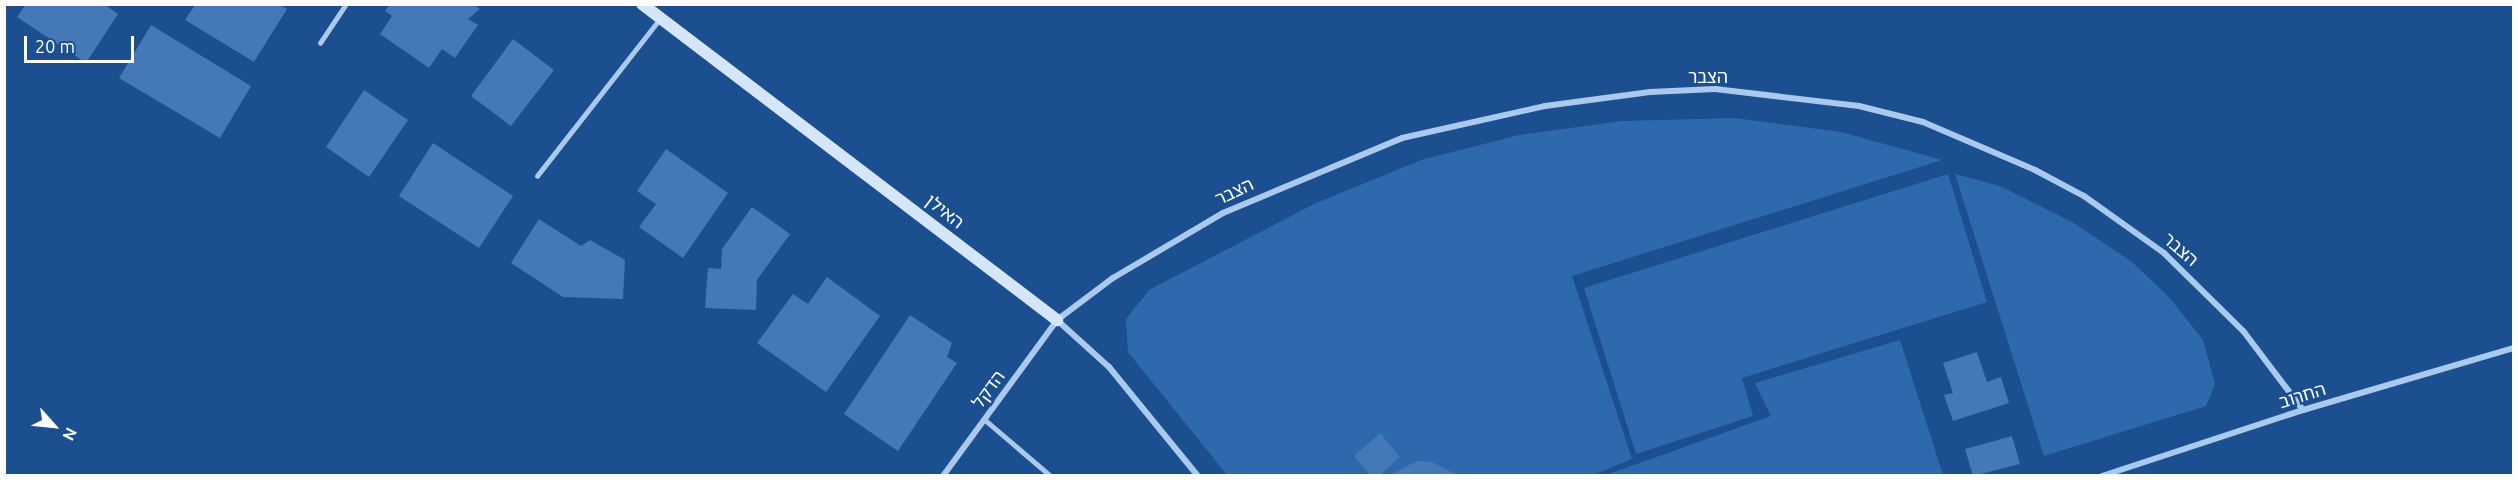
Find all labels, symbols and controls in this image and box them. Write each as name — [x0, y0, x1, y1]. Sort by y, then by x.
scale bar — [27, 24, 136, 62]
text: 20 m — [35, 36, 75, 56]
street label: הצבר — [1688, 65, 1728, 87]
street label: הצבר — [1211, 173, 1257, 209]
street label: האילן — [921, 189, 969, 233]
street label: הצבר — [2159, 228, 2203, 270]
street label: הדקל — [967, 366, 1009, 412]
street label: החרוב — [2276, 378, 2328, 412]
north arrow — [24, 396, 84, 456]
text: N — [59, 425, 81, 444]

